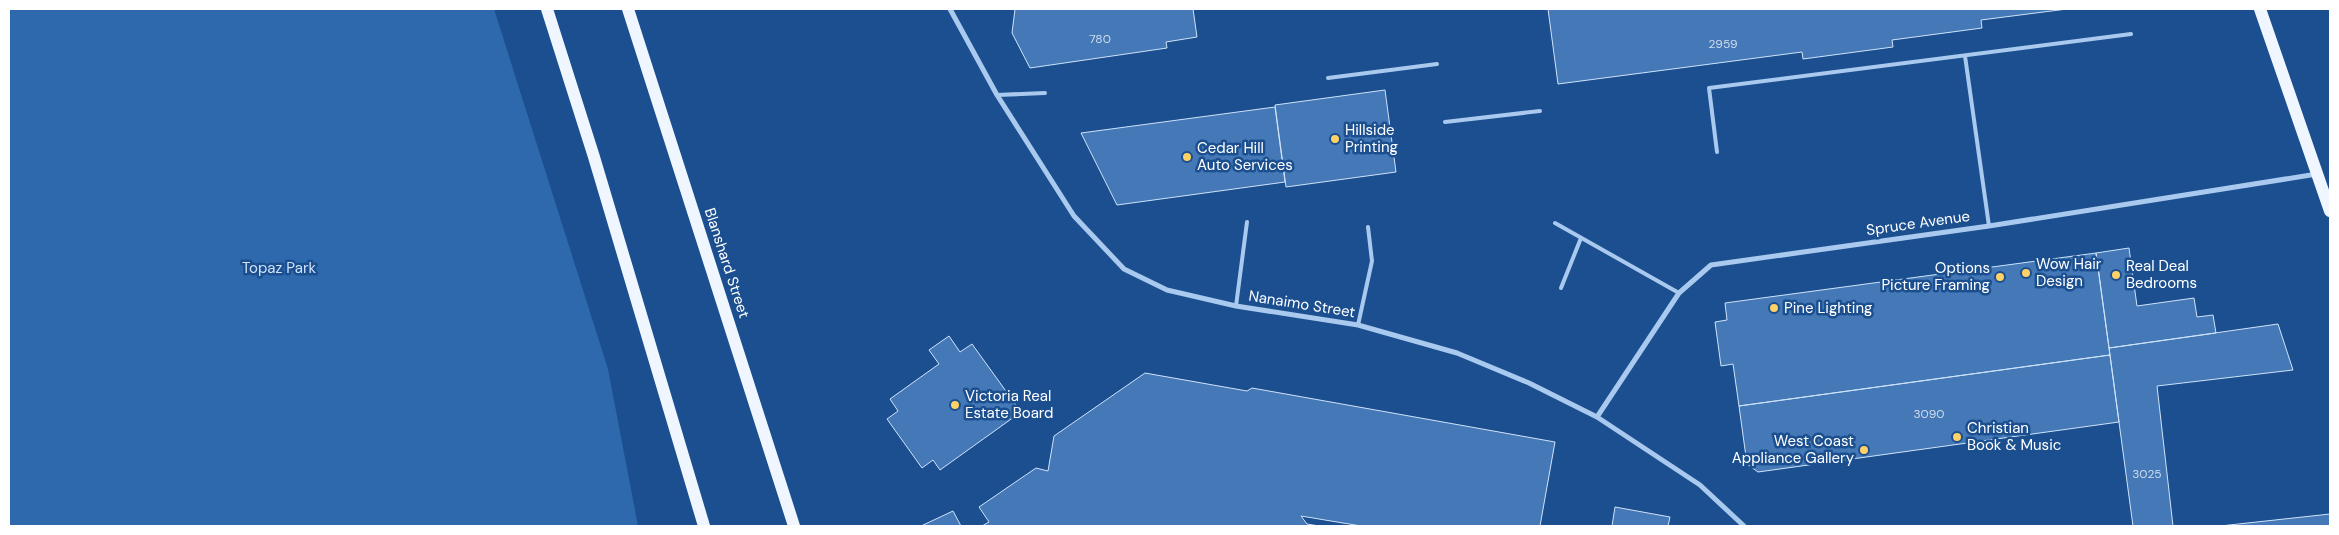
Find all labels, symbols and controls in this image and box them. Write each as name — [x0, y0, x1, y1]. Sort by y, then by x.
house number: 780 — [1089, 31, 1111, 47]
house number: 2959 — [1709, 36, 1737, 52]
place label: Hillside Printing — [1345, 120, 1398, 157]
marker: Hillside Printing — [1329, 133, 1341, 145]
place label: Cedar Hill Auto Services — [1197, 138, 1293, 175]
marker: Cedar Hill Auto Services — [1181, 151, 1193, 163]
street label: Blanshard Street — [700, 205, 754, 321]
street label: Spruce Avenue — [1865, 206, 1971, 240]
place label: Wow Hair Design — [2036, 254, 2102, 291]
place label: Real Deal Bedrooms — [2126, 256, 2197, 293]
park label: Topaz Park — [242, 258, 316, 278]
place label: Options Picture Framing — [1881, 258, 1990, 295]
marker: Wow Hair Design — [2020, 267, 2032, 279]
marker: Real Deal Bedrooms — [2110, 269, 2122, 281]
marker: Options Picture Framing — [1994, 271, 2006, 283]
street label: Nanaimo Street — [1247, 286, 1357, 322]
place label: Pine Lighting — [1784, 298, 1872, 318]
marker: Pine Lighting — [1768, 302, 1780, 314]
place label: Victoria Real Estate Board — [965, 386, 1053, 423]
marker: Victoria Real Estate Board — [949, 399, 961, 411]
house number: 3090 — [1913, 406, 1945, 422]
place label: Christian Book & Music — [1967, 418, 2061, 455]
place label: West Coast Appliance Gallery — [1732, 431, 1855, 468]
marker: Christian Book & Music — [1951, 431, 1963, 443]
marker: West Coast Appliance Gallery — [1858, 444, 1870, 456]
house number: 3025 — [2132, 466, 2162, 482]

